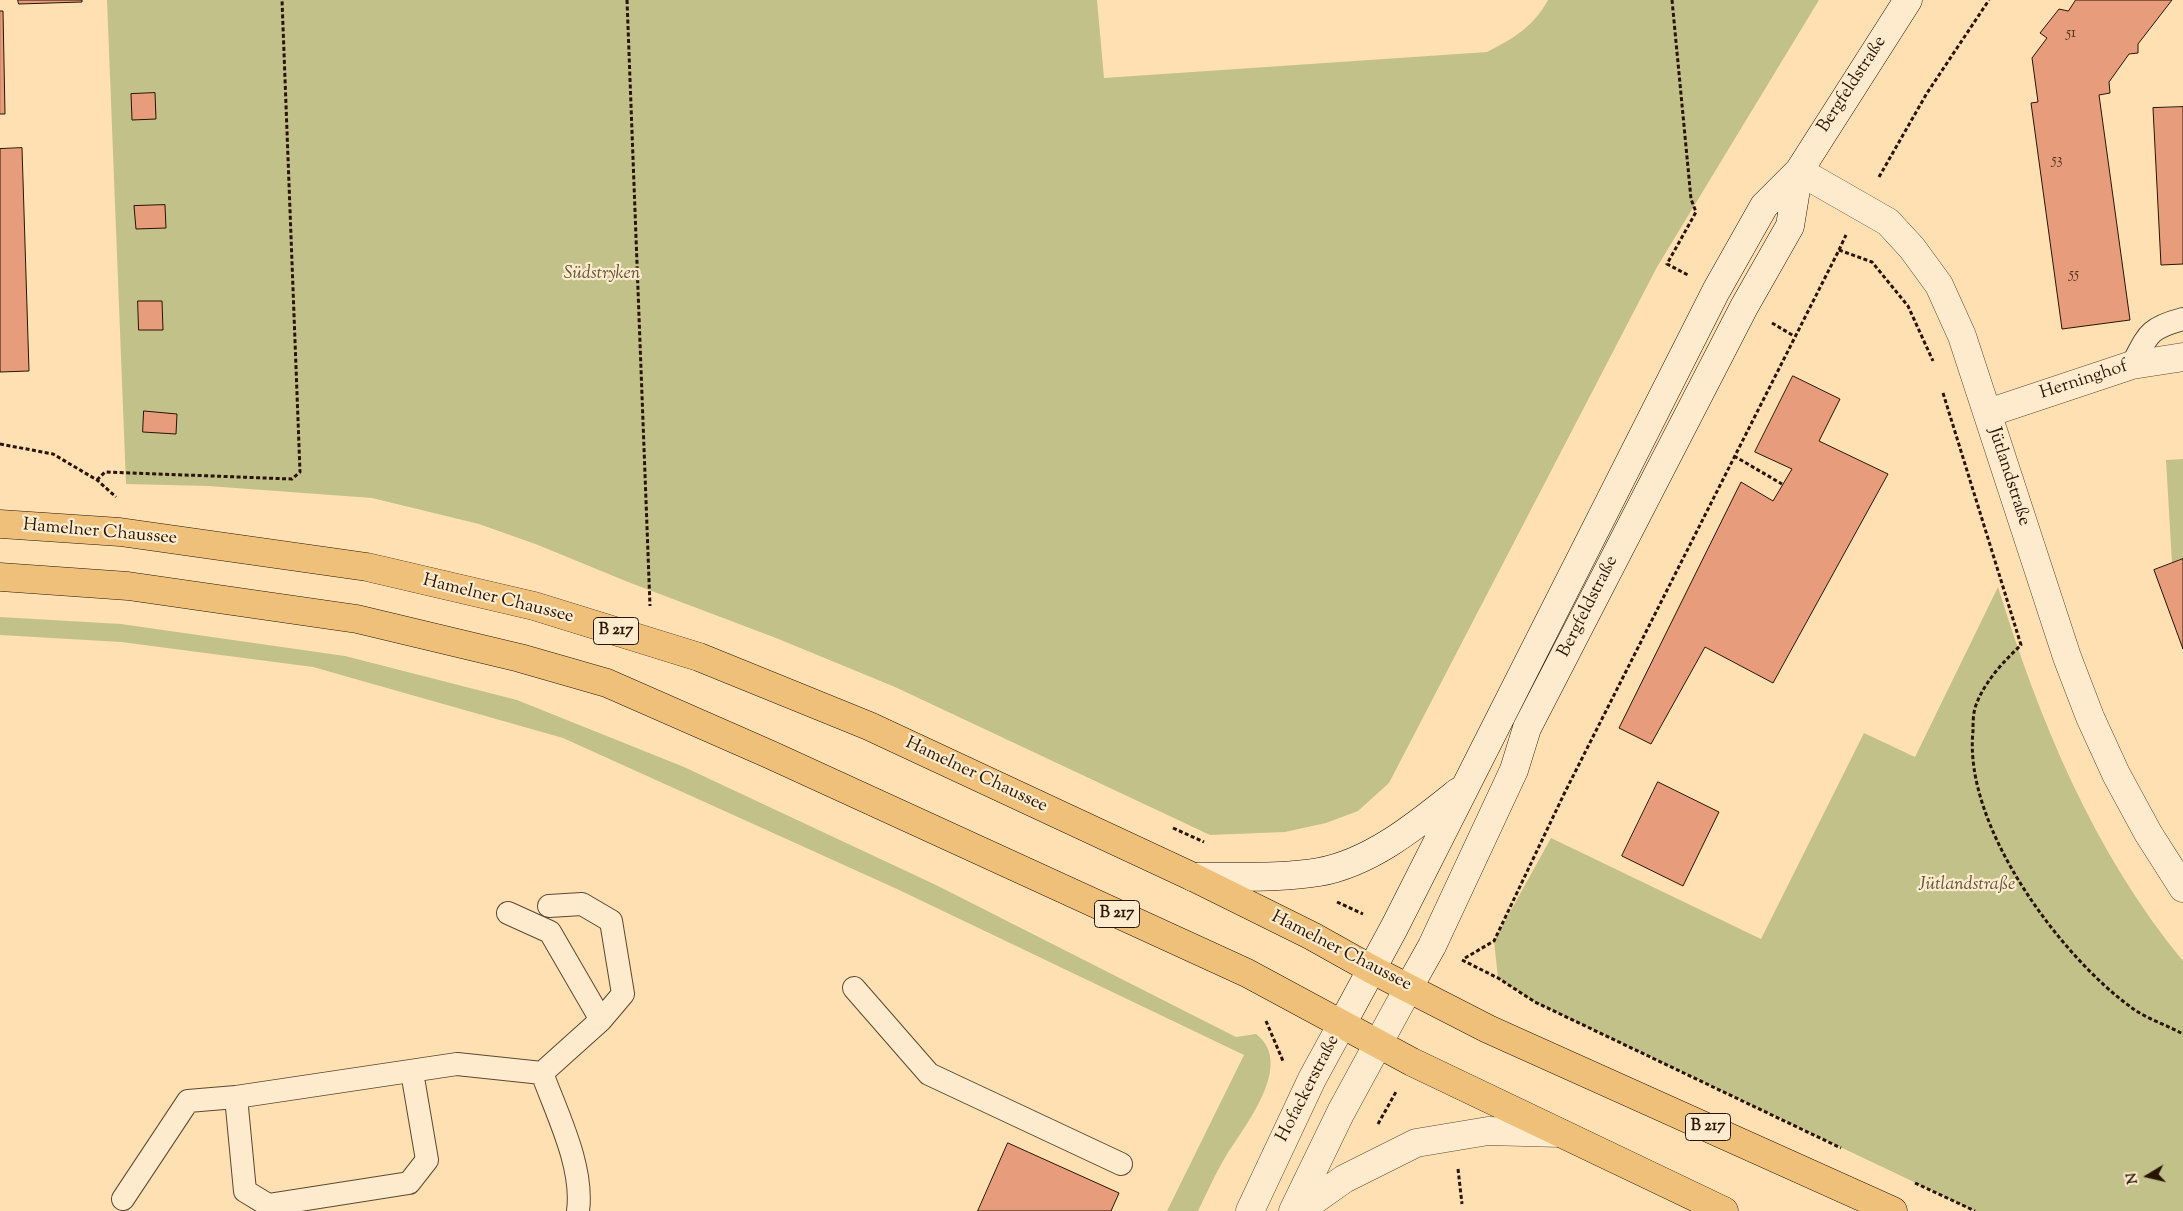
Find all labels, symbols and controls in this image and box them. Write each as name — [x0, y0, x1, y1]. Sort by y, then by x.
house number: 51 — [2066, 25, 2076, 43]
street label: Bergfeldstraße — [1814, 33, 1892, 137]
house number: 53 — [2051, 152, 2063, 170]
park label: Südstryken — [564, 264, 640, 286]
house number: 55 — [2069, 266, 2079, 284]
street label: Herninghof — [2037, 357, 2131, 405]
street label: Jütlandstraße — [1982, 425, 2034, 529]
street label: Hamelner Chaussee — [22, 516, 178, 550]
street label: Bergfeldstraße — [1554, 553, 1624, 661]
street label: Hamelner Chaussee — [420, 571, 576, 629]
road number: B 217 — [594, 618, 638, 644]
street label: Hamelner Chaussee — [901, 734, 1051, 818]
park label: Jütlandstraße — [1919, 875, 2015, 897]
road number: B 217 — [1094, 901, 1140, 928]
street label: Hamelner Chaussee — [1267, 907, 1415, 997]
street label: Hofackerstraße — [1273, 1032, 1345, 1146]
road number: B 217 — [1686, 1114, 1730, 1140]
north arrow — [2123, 1151, 2173, 1201]
text: N — [2122, 1171, 2144, 1185]

